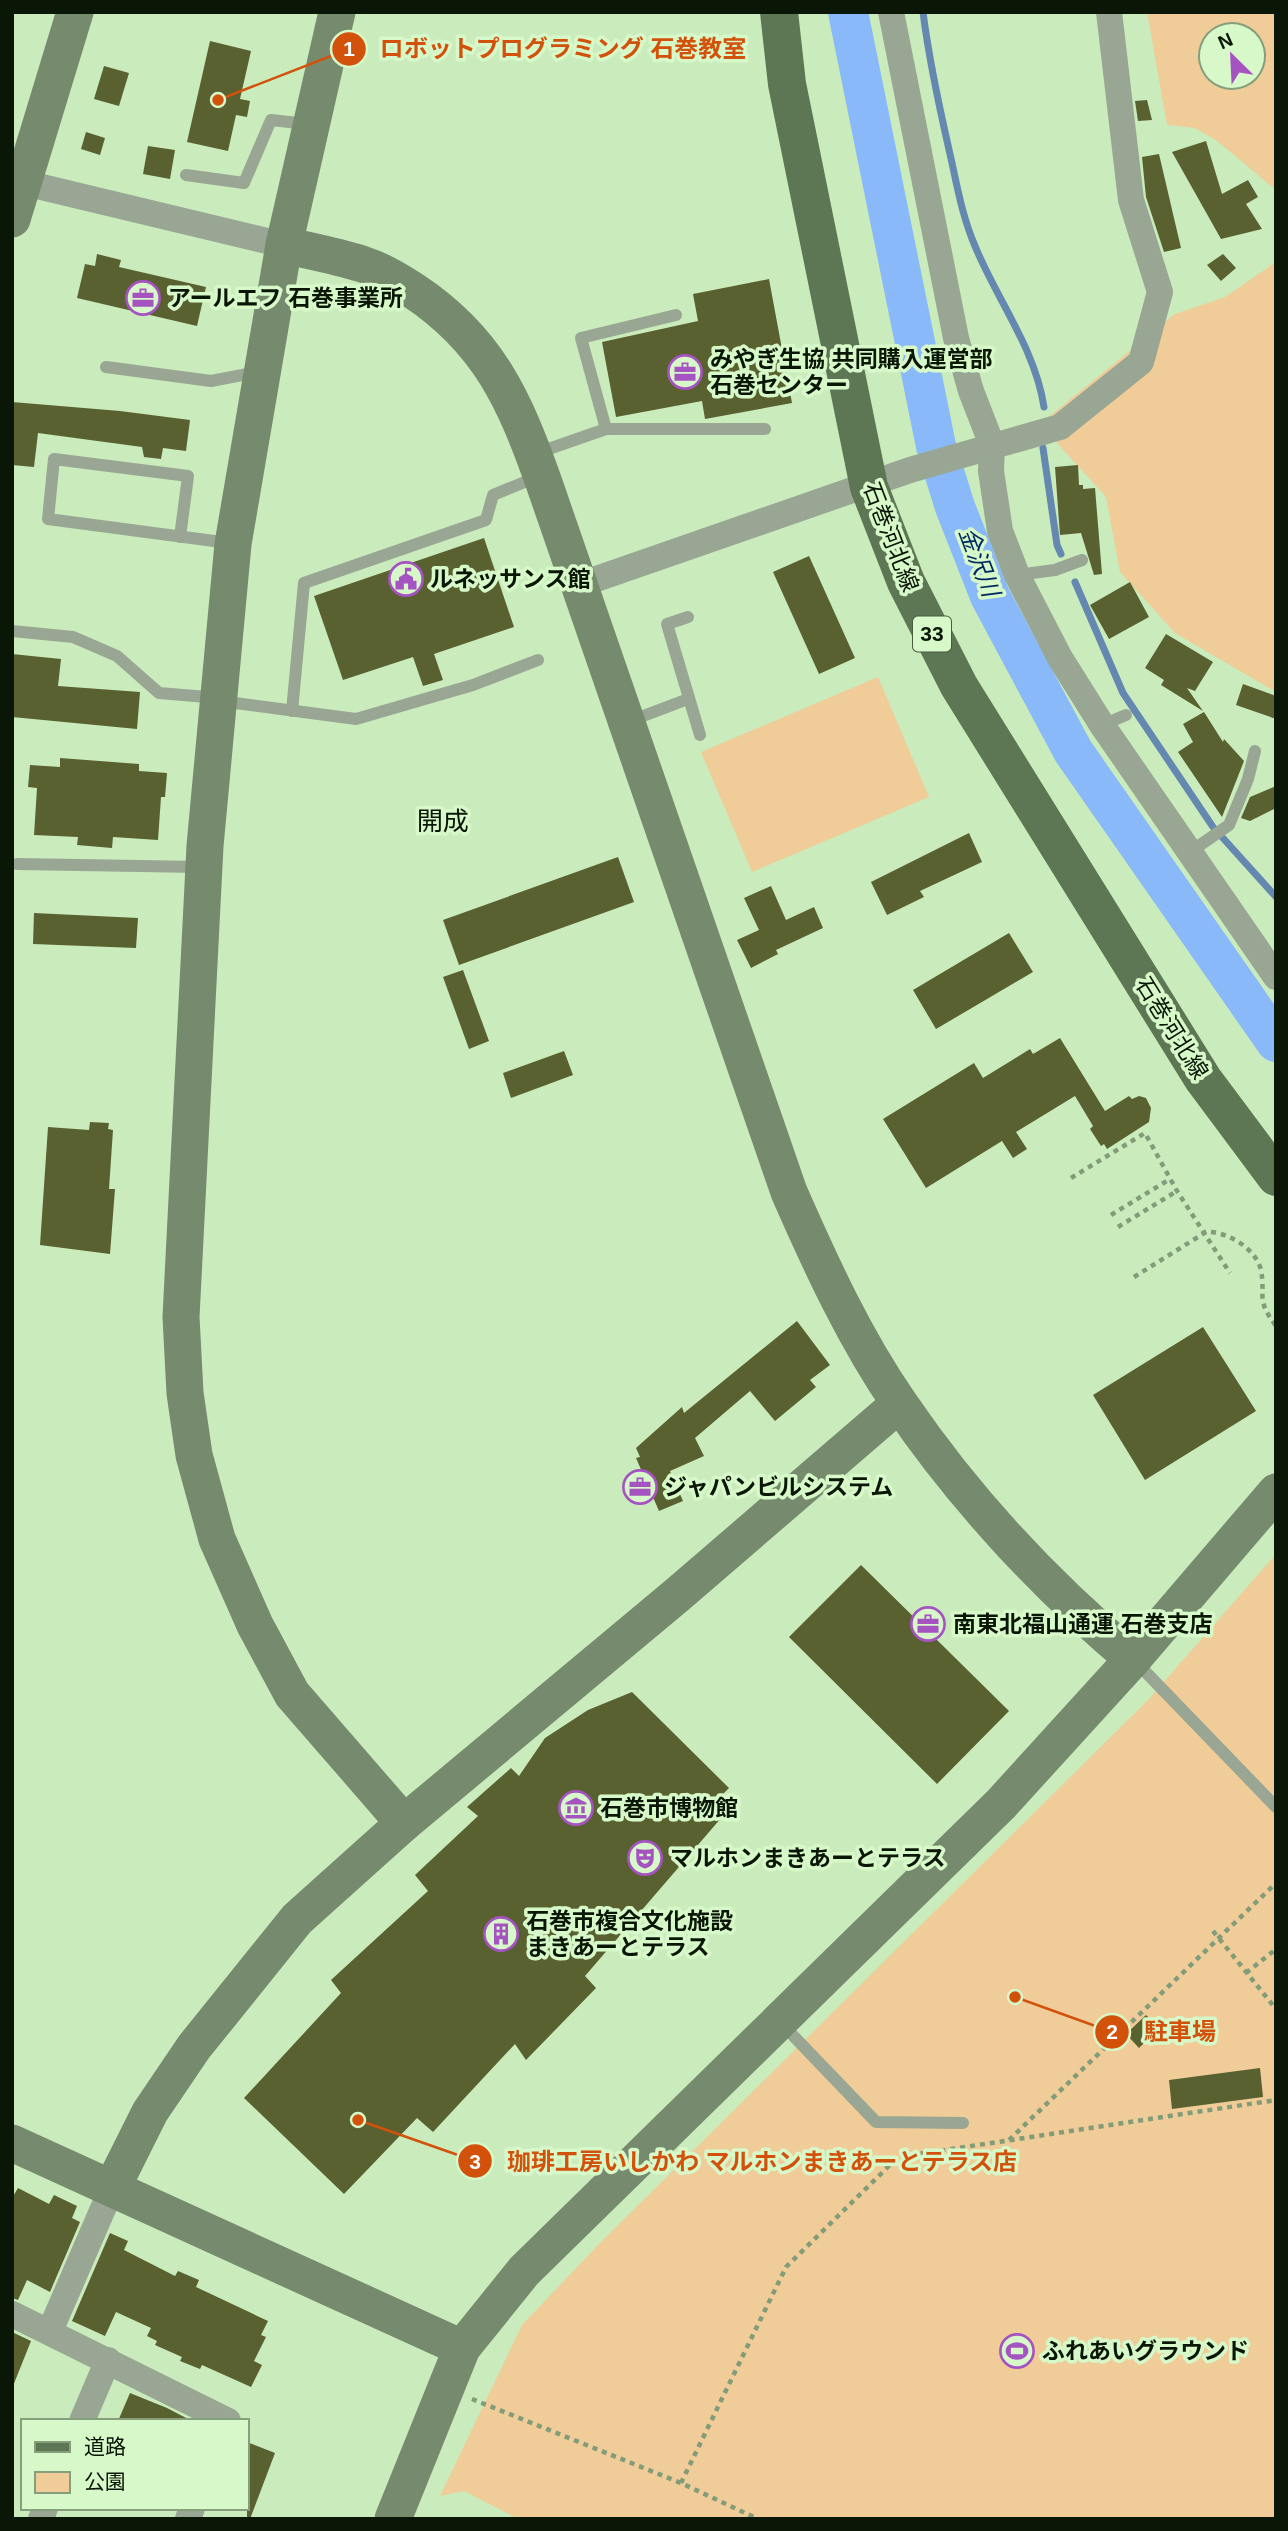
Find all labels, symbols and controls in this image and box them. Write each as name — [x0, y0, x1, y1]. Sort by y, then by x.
north arrow — [1197, 21, 1267, 91]
callout: ロボットプログラミング 石巻教室 — [331, 26, 761, 71]
text: N — [1215, 29, 1236, 53]
text: ロボットプログラミング 石巻教室 — [380, 35, 746, 62]
text: 1 — [343, 37, 355, 60]
office icon: アールエフ 石巻事業所 — [124, 279, 162, 317]
place label: アールエフ 石巻事業所 — [168, 285, 403, 311]
place label: みやぎ生協 共同購入運営部 石巻センター — [710, 346, 992, 398]
office icon: みやぎ生協 共同購入運営部 石巻センター — [666, 353, 704, 391]
street label: 石巻河北線 — [858, 479, 924, 595]
water label: 金沢川 — [954, 523, 1006, 603]
public building icon: ルネッサンス館 — [387, 560, 425, 598]
place label: ルネッサンス館 — [430, 566, 591, 592]
road number: 33 — [913, 616, 951, 652]
district label: 開成 — [417, 806, 469, 836]
street label: 石巻河北線 — [1131, 972, 1213, 1084]
office icon: ジャパンビルシステム — [621, 1468, 659, 1506]
place label: ジャパンビルシステム — [664, 1474, 893, 1500]
office icon: 南東北福山通運 石巻支店 — [909, 1605, 947, 1643]
place label: 南東北福山通運 石巻支店 — [953, 1611, 1212, 1637]
museum icon: 石巻市博物館 — [557, 1789, 595, 1827]
place label: 石巻市博物館 — [600, 1795, 738, 1821]
theatre icon: マルホンまきあーとテラス — [626, 1839, 664, 1877]
place label: マルホンまきあーとテラス — [670, 1845, 946, 1871]
place label: 石巻市複合文化施設 まきあーとテラス — [526, 1908, 733, 1960]
building icon: 石巻市複合文化施設 まきあーとテラス — [482, 1915, 520, 1953]
callout: 駐車場 — [1095, 2009, 1230, 2054]
text: 駐車場 — [1144, 2018, 1216, 2045]
text: 2 — [1106, 2020, 1118, 2043]
callout: 珈琲工房いしかわ マルホンまきあーとテラス店 — [458, 2139, 1031, 2184]
text: 珈琲工房いしかわ マルホンまきあーとテラス店 — [507, 2148, 1017, 2175]
text: 3 — [469, 2150, 481, 2173]
sports icon: ふれあいグラウンド — [998, 2332, 1036, 2370]
place label: ふれあいグラウンド — [1042, 2338, 1249, 2364]
legend — [21, 2419, 248, 2510]
text: 道路 — [84, 2435, 126, 2458]
text: 公園 — [84, 2470, 126, 2493]

